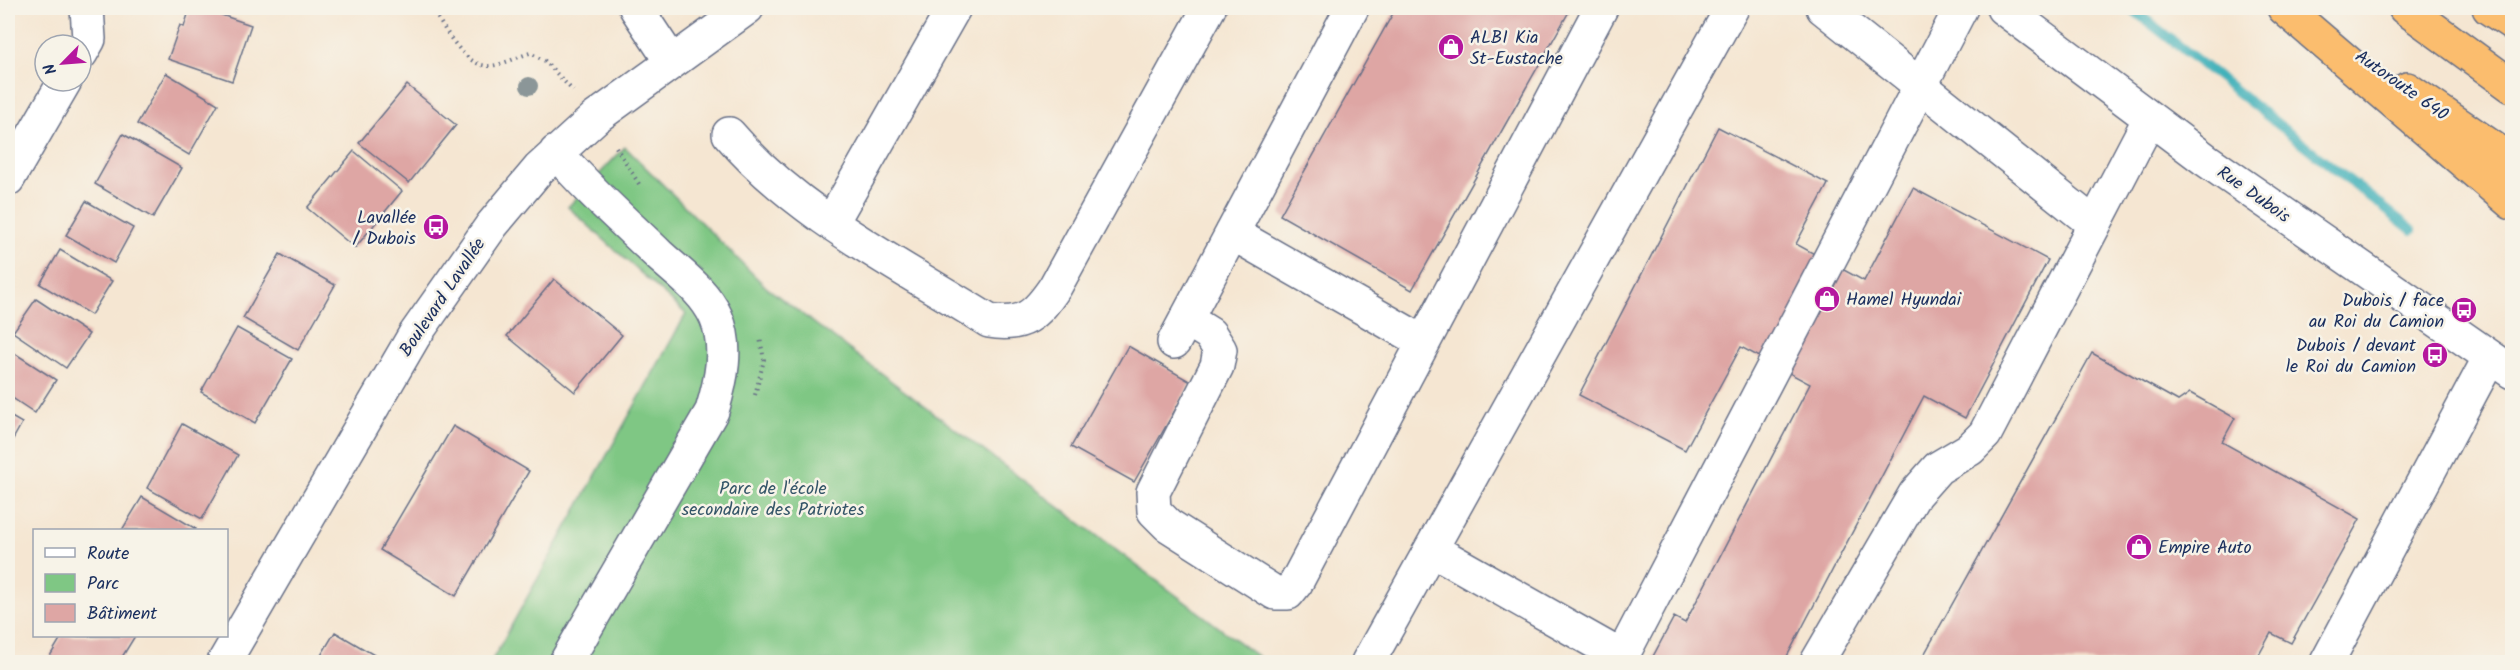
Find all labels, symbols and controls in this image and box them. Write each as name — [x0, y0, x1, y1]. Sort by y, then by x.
place label: ALBI Kia St-Eustache — [1470, 24, 1563, 74]
shop icon: ALBI Kia St-Eustache — [1436, 32, 1466, 62]
north arrow — [33, 33, 93, 93]
street label: Autoroute 640 — [2348, 43, 2454, 129]
text: N — [37, 59, 64, 79]
street label: Rue Dubois — [2210, 159, 2296, 231]
place label: Lavallée / Dubois — [353, 204, 416, 254]
bus stop icon: Lavallée / Dubois — [421, 212, 451, 242]
street label: Boulevard Lavallée — [393, 232, 494, 363]
shop icon: Hamel Hyundai — [1812, 284, 1842, 314]
place label: Hamel Hyundai — [1846, 286, 1962, 315]
place label: Dubois / face au Roi du Camion — [2309, 287, 2444, 337]
bus stop icon: Dubois / face au Roi du Camion — [2449, 295, 2479, 325]
place label: Dubois / devant le Roi du Camion — [2286, 332, 2417, 382]
bus stop icon: Dubois / devant le Roi du Camion — [2420, 340, 2450, 370]
park label: Parc de l'école secondaire des Patriotes — [682, 475, 865, 525]
legend — [33, 529, 228, 637]
shop icon: Empire Auto — [2124, 532, 2154, 562]
place label: Empire Auto — [2158, 534, 2252, 563]
text: Route — [87, 540, 129, 569]
text: Parc — [87, 570, 119, 599]
text: Bâtiment — [87, 600, 158, 629]

